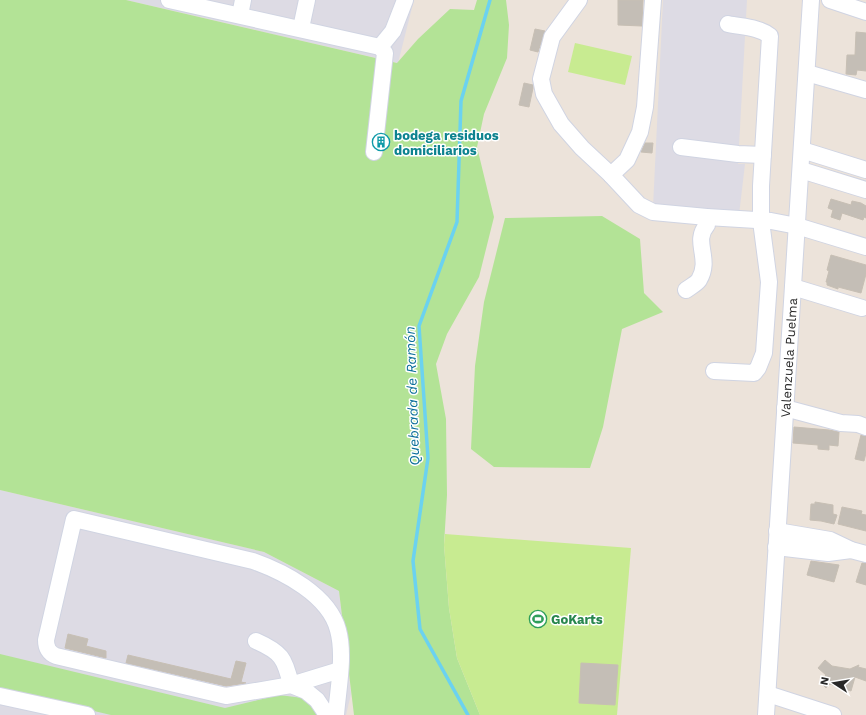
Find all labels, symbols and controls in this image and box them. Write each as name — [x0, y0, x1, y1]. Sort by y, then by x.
place label: bodega residuos domiciliarios — [394, 128, 499, 158]
building icon: bodega residuos domiciliarios — [371, 132, 391, 152]
street label: Valenzuela Puelma — [777, 297, 800, 418]
water label: Quebrada de Ramón — [402, 326, 422, 466]
sports icon: GoKarts — [528, 609, 548, 629]
place label: GoKarts — [551, 612, 603, 627]
north arrow — [814, 663, 854, 703]
text: N — [818, 676, 832, 686]

